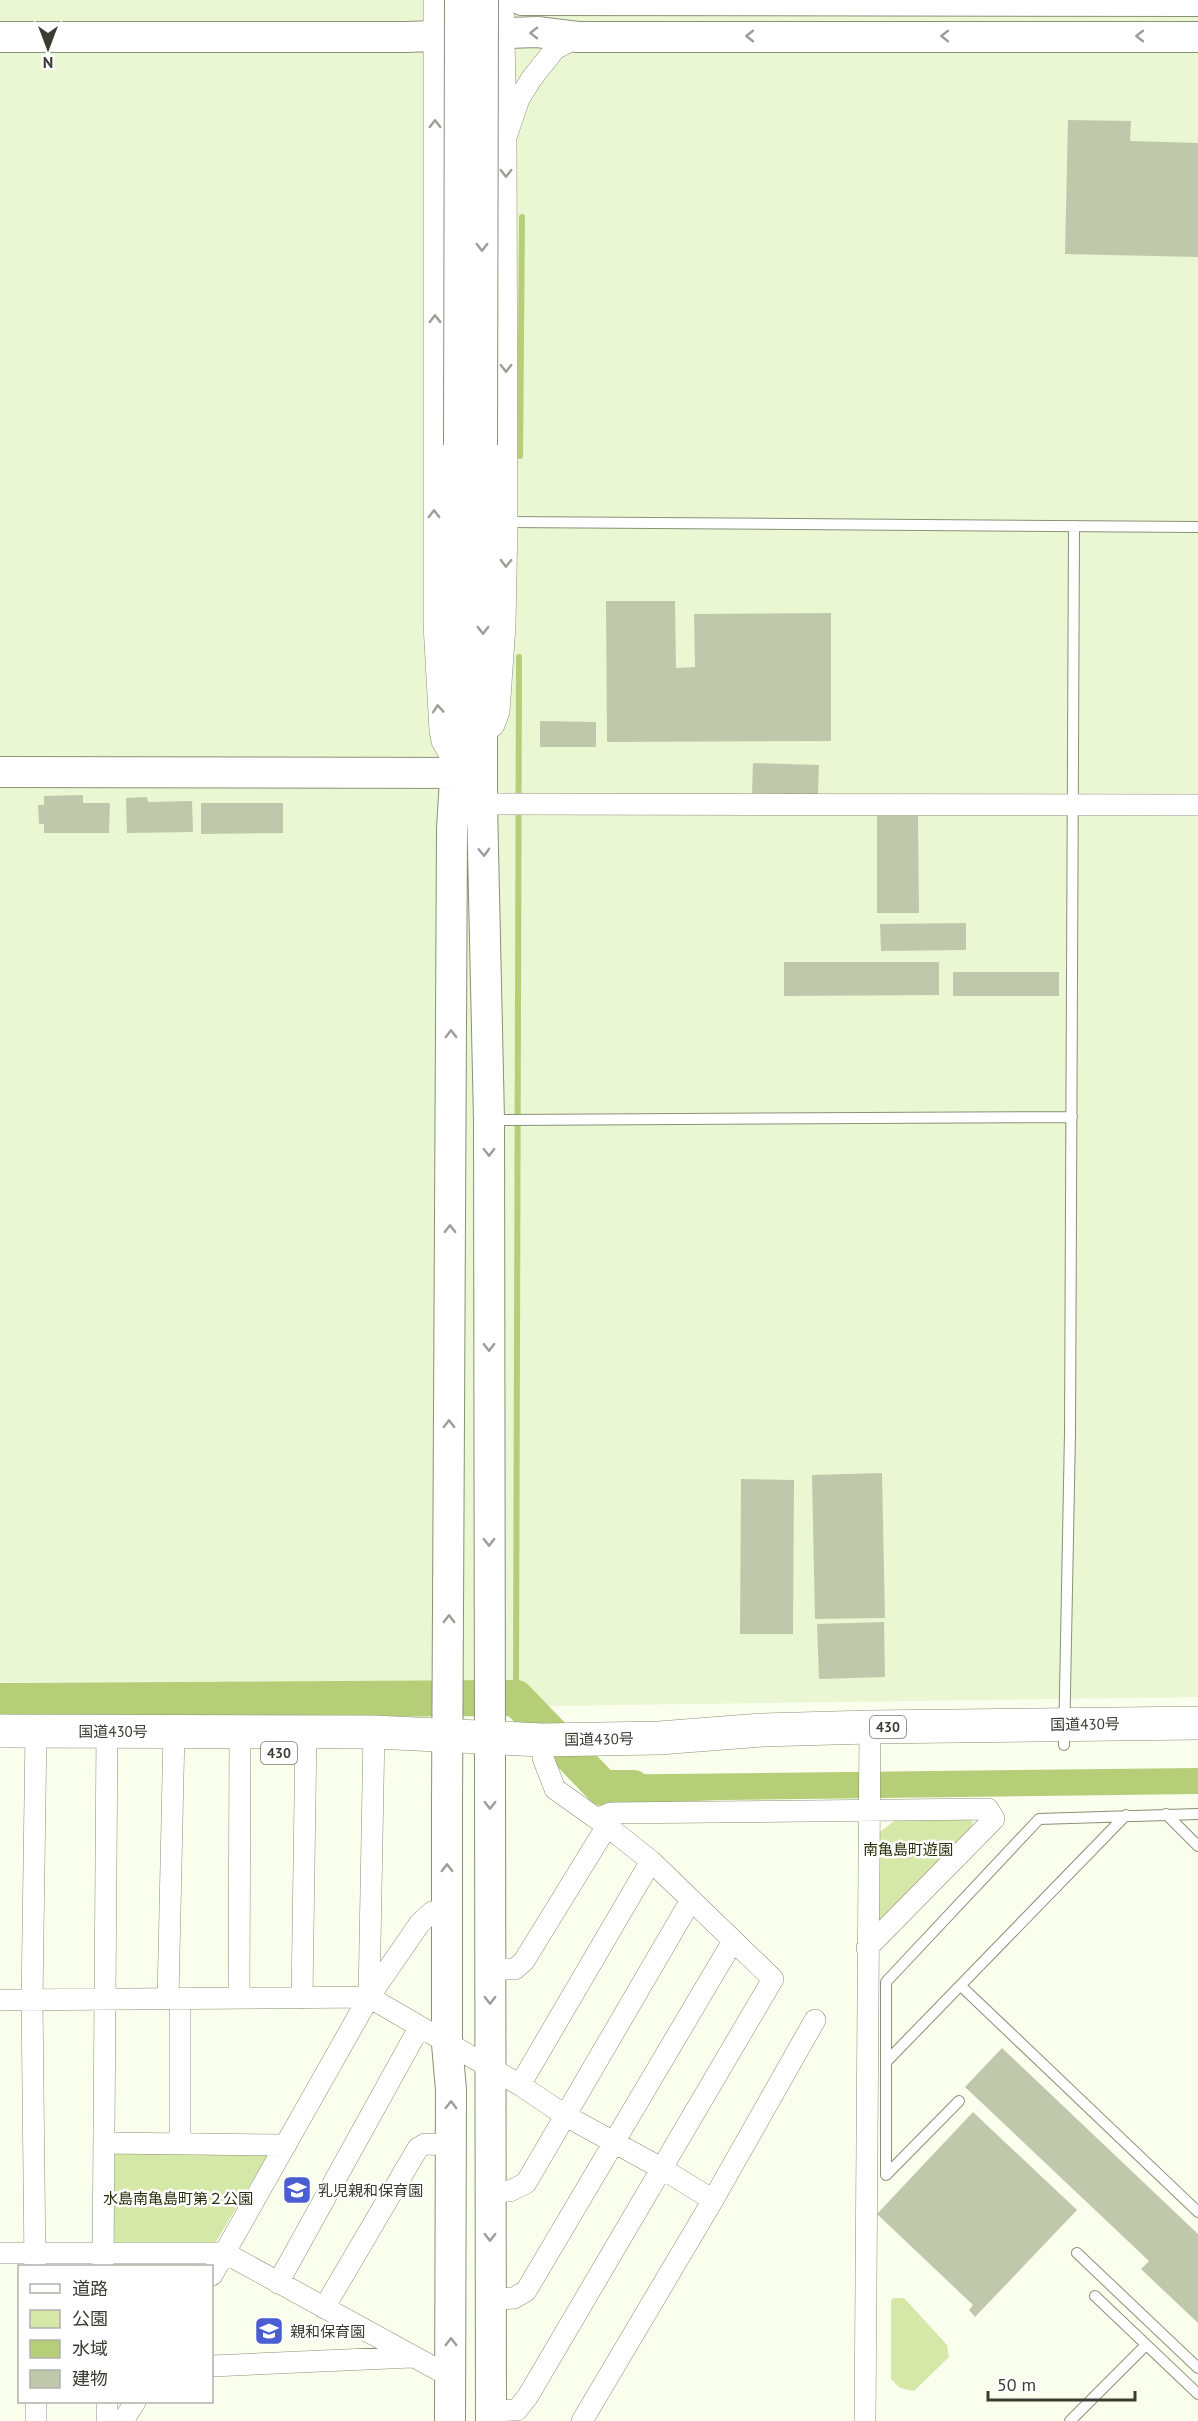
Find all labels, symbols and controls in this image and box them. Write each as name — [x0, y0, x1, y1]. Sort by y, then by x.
north arrow — [18, 18, 78, 78]
one-way arrow — [529, 26, 538, 39]
one-way arrow — [745, 30, 754, 42]
one-way arrow — [940, 30, 949, 42]
one-way arrow — [1135, 30, 1144, 42]
text: N — [43, 53, 53, 73]
one-way arrow — [429, 120, 441, 129]
one-way arrow — [500, 168, 512, 177]
one-way arrow — [476, 243, 488, 252]
one-way arrow — [429, 315, 441, 324]
one-way arrow — [500, 363, 512, 372]
one-way arrow — [428, 510, 440, 519]
one-way arrow — [500, 558, 512, 567]
one-way arrow — [477, 625, 489, 634]
one-way arrow — [432, 704, 445, 713]
one-way arrow — [477, 848, 490, 857]
one-way arrow — [445, 1030, 457, 1039]
one-way arrow — [483, 1148, 495, 1157]
one-way arrow — [444, 1225, 456, 1234]
one-way arrow — [483, 1343, 495, 1352]
one-way arrow — [443, 1420, 455, 1429]
one-way arrow — [483, 1538, 495, 1547]
one-way arrow — [443, 1615, 455, 1624]
street label: 国道430号 — [1050, 1714, 1120, 1734]
road number: 430 — [870, 1716, 906, 1738]
street label: 国道430号 — [78, 1722, 148, 1741]
street label: 国道430号 — [564, 1729, 634, 1749]
road number: 430 — [261, 1742, 297, 1764]
one-way arrow — [484, 1801, 496, 1810]
park label: 南亀島町遊園 — [863, 1840, 953, 1859]
one-way arrow — [441, 1863, 453, 1872]
one-way arrow — [484, 1996, 496, 2005]
one-way arrow — [445, 2100, 457, 2109]
school or university icon: 乳児親和保育園 — [281, 2174, 313, 2206]
place label: 乳児親和保育園 — [318, 2181, 423, 2200]
park label: 水島南亀島町第２公園 — [103, 2189, 253, 2208]
one-way arrow — [484, 2233, 496, 2242]
legend — [18, 2265, 213, 2403]
text: 道路 — [72, 2277, 108, 2300]
text: 公園 — [72, 2307, 108, 2330]
school or university icon: 親和保育園 — [253, 2315, 285, 2347]
place label: 親和保育園 — [290, 2322, 365, 2341]
text: 水域 — [72, 2337, 108, 2360]
one-way arrow — [445, 2337, 457, 2346]
scale bar — [988, 2364, 1135, 2402]
text: 建物 — [72, 2367, 108, 2390]
text: 50 m — [997, 2373, 1036, 2396]

